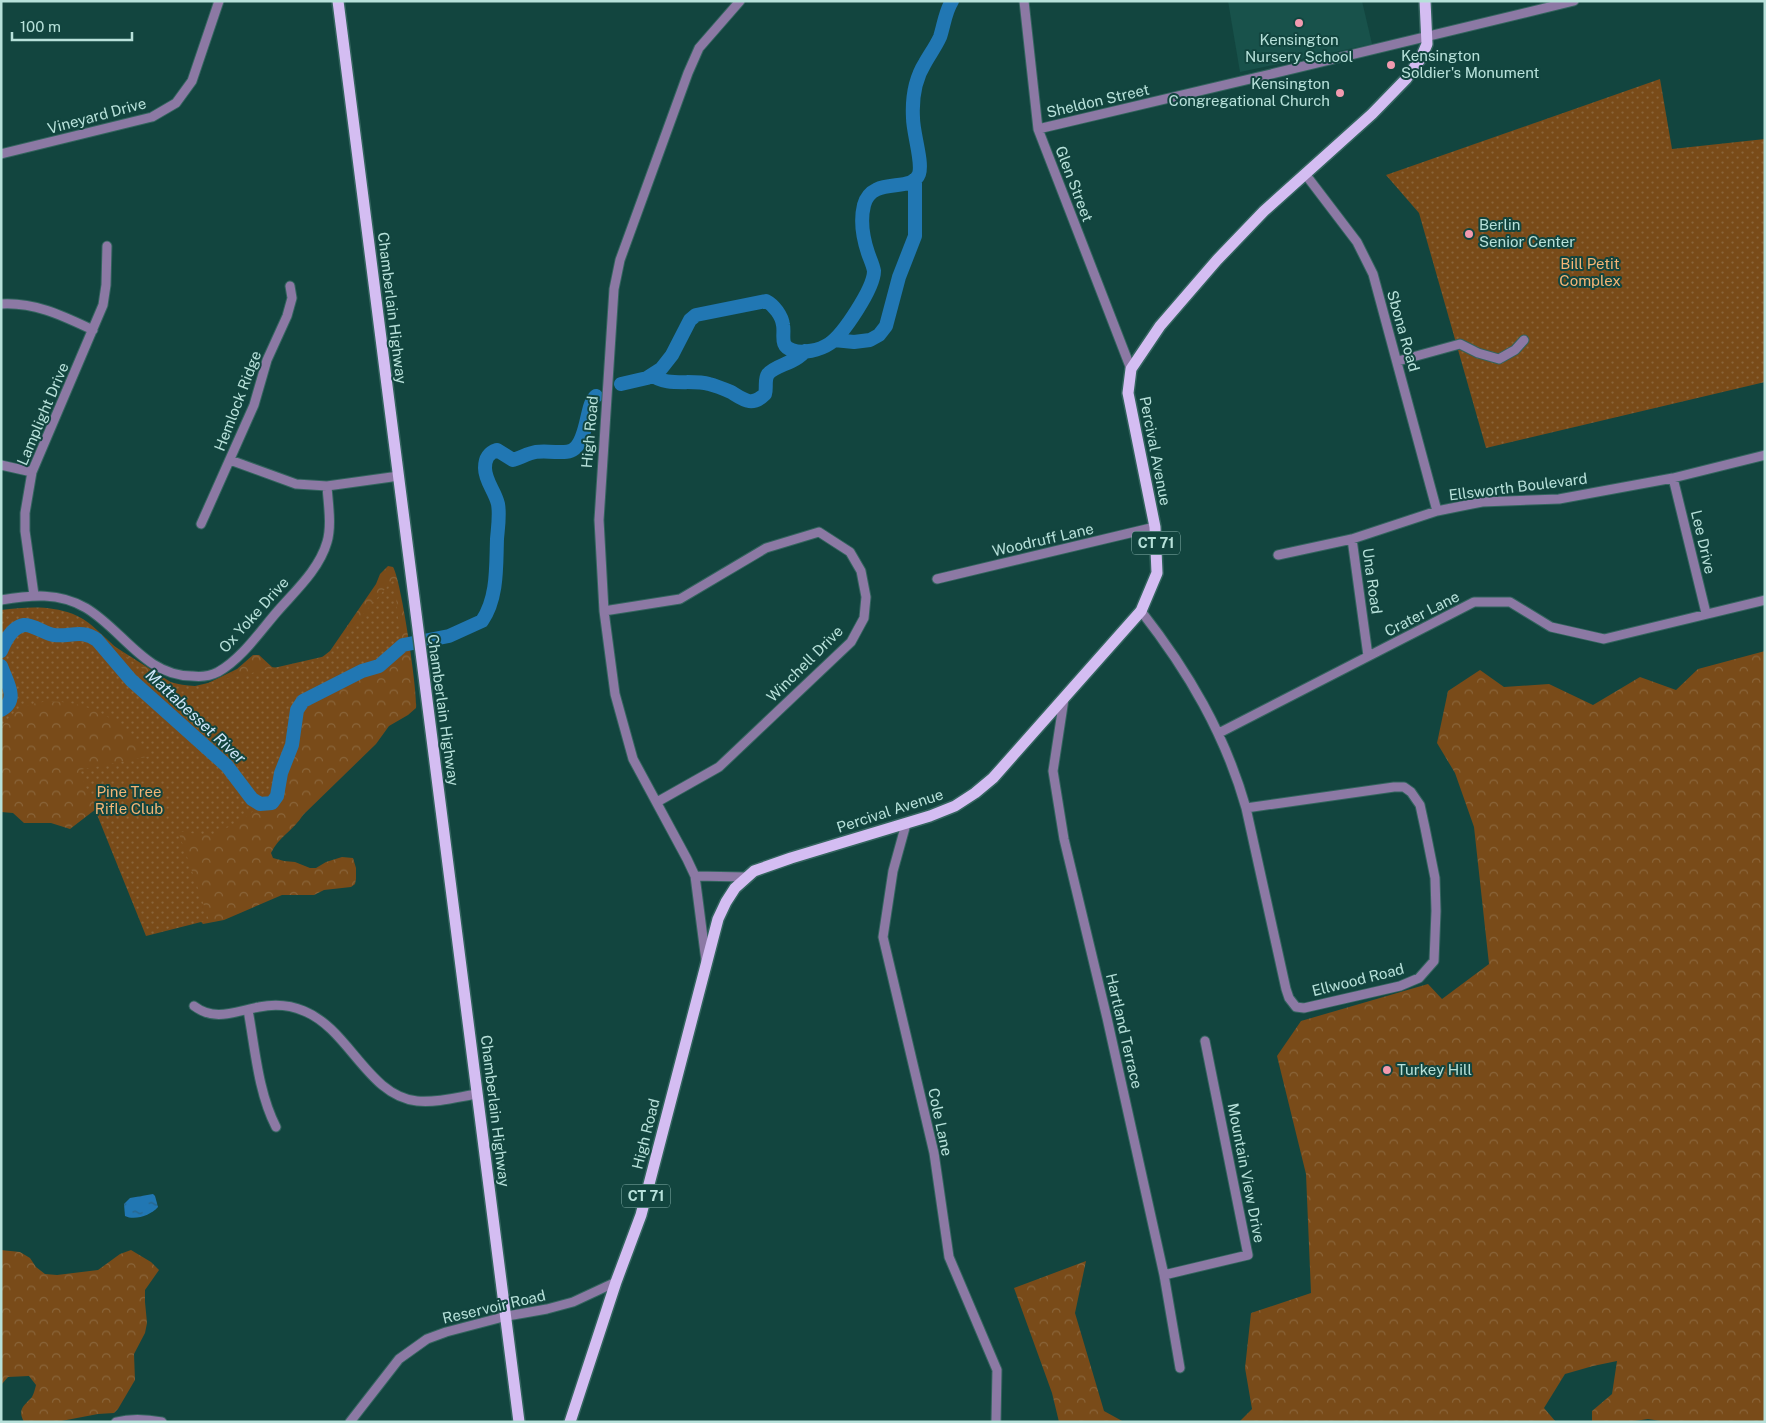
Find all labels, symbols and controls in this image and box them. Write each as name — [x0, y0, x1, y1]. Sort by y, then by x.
scale bar — [12, 10, 132, 42]
marker: Kensington Nursery School — [1293, 17, 1305, 29]
text: 100 m — [20, 18, 61, 35]
place label: Kensington Nursery School — [1245, 31, 1353, 65]
place label: Kensington Soldier's Monument — [1401, 47, 1540, 81]
marker: Kensington Soldier's Monument — [1385, 59, 1397, 71]
place label: Kensington Congregational Church — [1169, 75, 1330, 109]
street label: Sheldon Street — [1045, 80, 1151, 121]
marker: Kensington Congregational Church — [1334, 87, 1346, 99]
street label: Vineyard Drive — [46, 94, 148, 137]
street label: Glen Street — [1052, 144, 1097, 224]
place label: Berlin Senior Center — [1479, 216, 1575, 250]
marker: Berlin Senior Center — [1463, 228, 1475, 240]
street label: Chamberlain Highway — [375, 231, 410, 385]
park label: Bill Petit Complex — [1559, 255, 1621, 289]
street label: Sbona Road — [1384, 288, 1423, 373]
street label: Hemlock Ridge — [211, 348, 264, 453]
street label: Lamplight Drive — [13, 360, 72, 468]
street label: High Road — [578, 395, 601, 469]
street label: Percival Avenue — [1137, 395, 1174, 507]
street label: Ellsworth Boulevard — [1448, 470, 1588, 503]
street label: Lee Drive — [1688, 508, 1719, 575]
street label: Woodruff Lane — [991, 520, 1095, 559]
road number: CT 71 — [1132, 532, 1180, 554]
street label: Una Road — [1359, 547, 1386, 615]
street label: Ox Yoke Drive — [215, 573, 292, 656]
street label: Crater Lane — [1382, 588, 1462, 640]
street label: Winchell Drive — [763, 622, 846, 705]
street label: Chamberlain Highway — [424, 633, 463, 787]
water label: Mattabesset River — [142, 665, 250, 768]
park label: Pine Tree Rifle Club — [95, 783, 163, 817]
street label: Percival Avenue — [835, 785, 945, 836]
street label: Ellwood Road — [1310, 960, 1406, 999]
street label: Hartland Terrace — [1103, 972, 1146, 1090]
street label: Chamberlain Highway — [478, 1034, 513, 1188]
place label: Turkey Hill — [1397, 1061, 1472, 1078]
marker: Turkey Hill — [1381, 1064, 1393, 1076]
street label: Cole Lane — [925, 1086, 956, 1157]
street label: High Road — [629, 1097, 663, 1171]
street label: Mountain View Drive — [1225, 1102, 1268, 1244]
road number: CT 71 — [622, 1184, 670, 1208]
street label: Reservoir Road — [441, 1286, 547, 1327]

